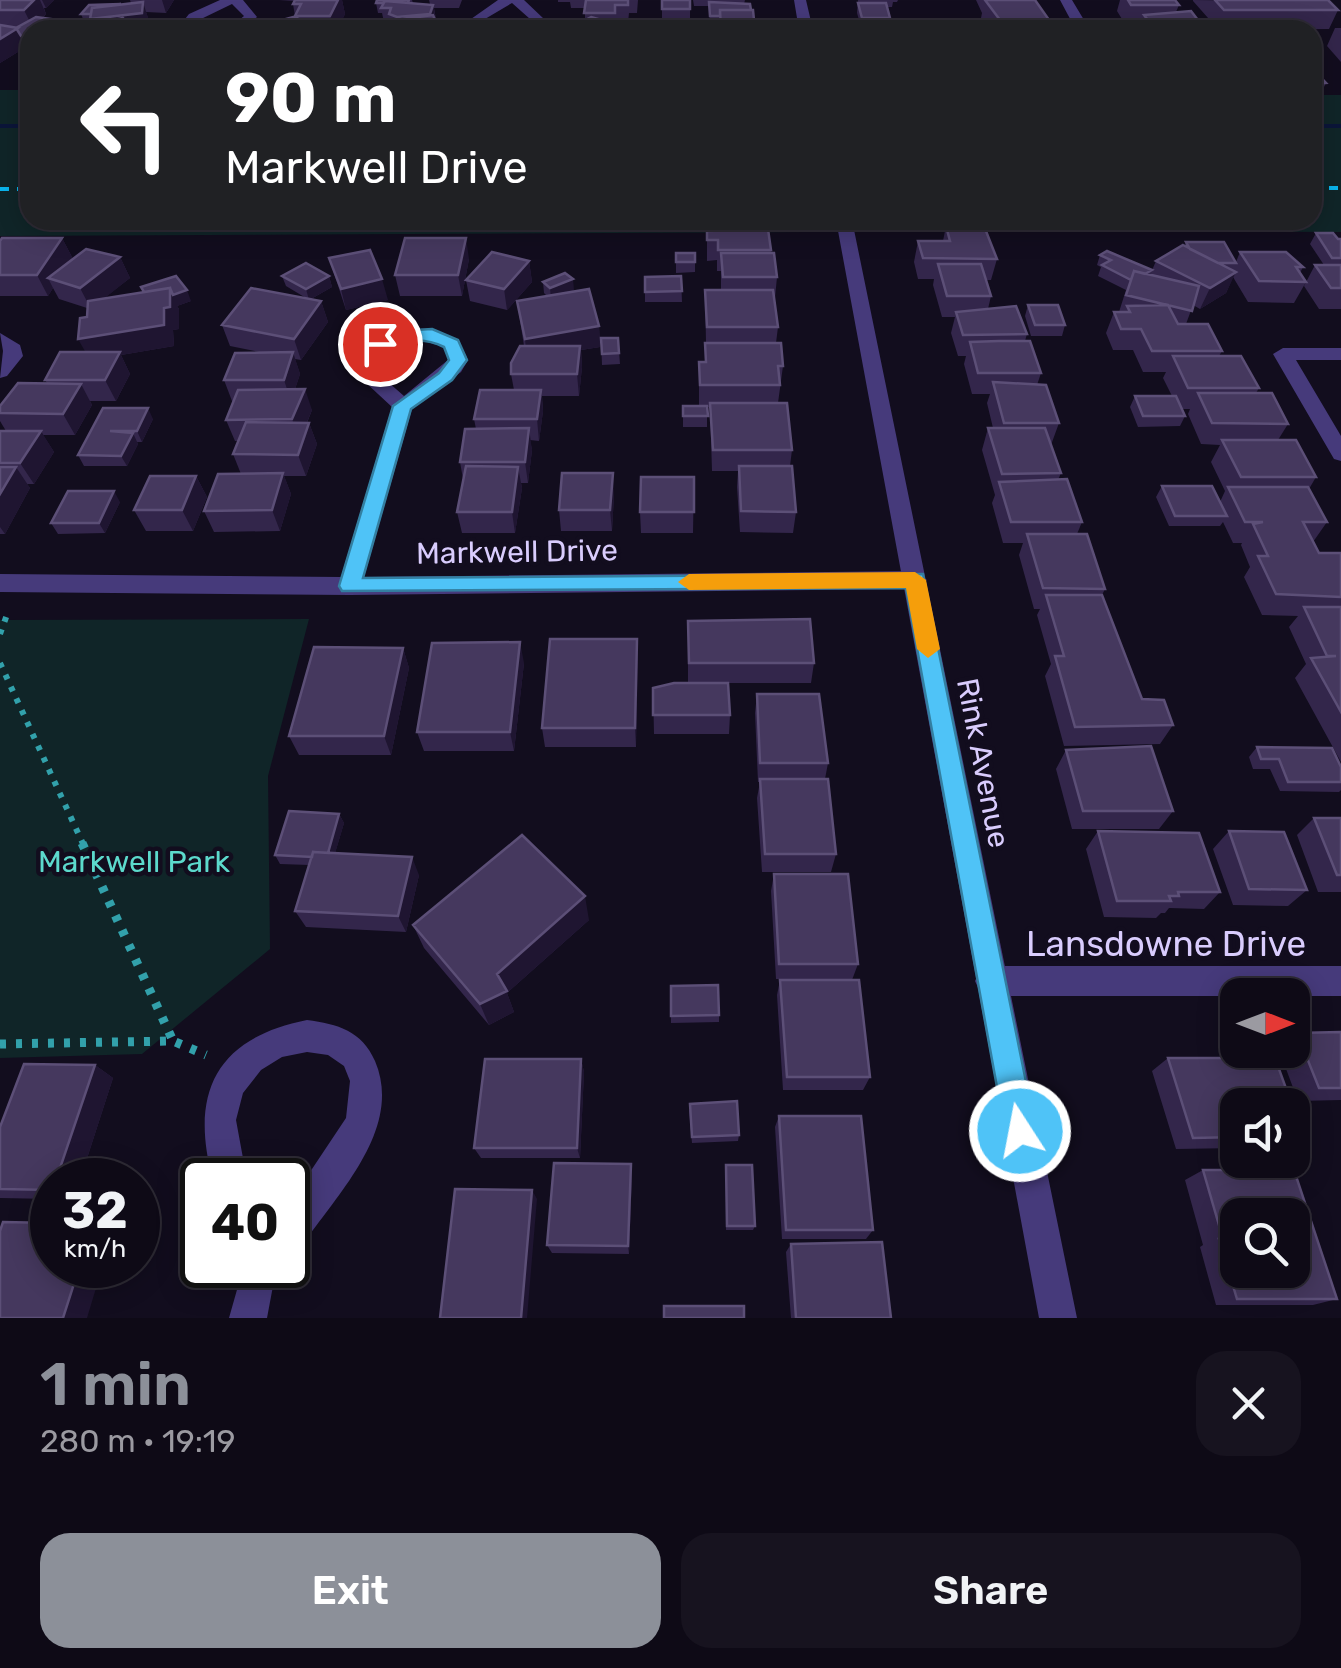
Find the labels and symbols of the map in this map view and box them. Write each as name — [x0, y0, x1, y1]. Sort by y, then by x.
pin — [338, 302, 423, 387]
street label: Markwell Drive — [416, 532, 618, 572]
street label: Rink Avenue — [949, 675, 1017, 851]
park label: Markwell Park — [38, 844, 231, 880]
street label: Lansdowne Drive — [1026, 923, 1306, 965]
north arrow — [1220, 978, 1310, 1068]
position arrow — [968, 1079, 1072, 1183]
speed limit sign: 40 — [180, 1158, 310, 1288]

